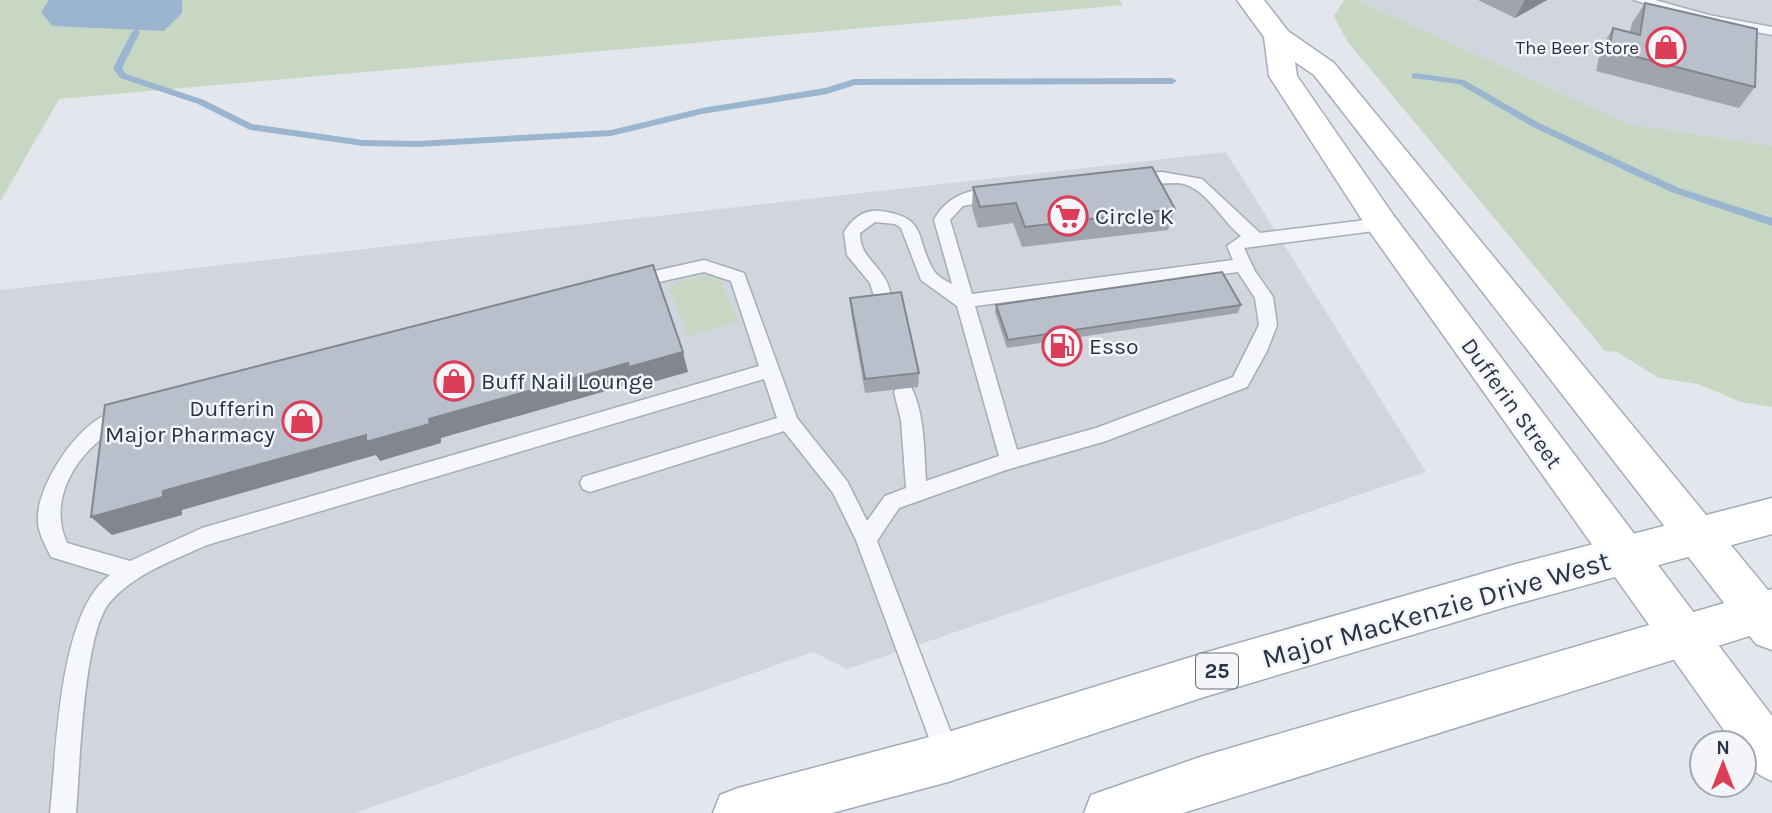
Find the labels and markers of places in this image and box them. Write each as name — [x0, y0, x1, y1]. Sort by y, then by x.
shop icon: The Beer Store — [1645, 26, 1687, 68]
place label: The Beer Store — [1515, 37, 1639, 59]
supermarket icon: Circle K — [1047, 195, 1089, 237]
place label: Circle K — [1095, 203, 1174, 230]
fuel station icon: Esso — [1041, 325, 1083, 367]
place label: Esso — [1089, 333, 1139, 360]
shop icon: Buff Nail Lounge — [433, 360, 475, 402]
place label: Buff Nail Lounge — [481, 368, 654, 395]
place label: Dufferin Major Pharmacy — [105, 395, 275, 448]
shop icon: Dufferin Major Pharmacy — [281, 400, 323, 442]

